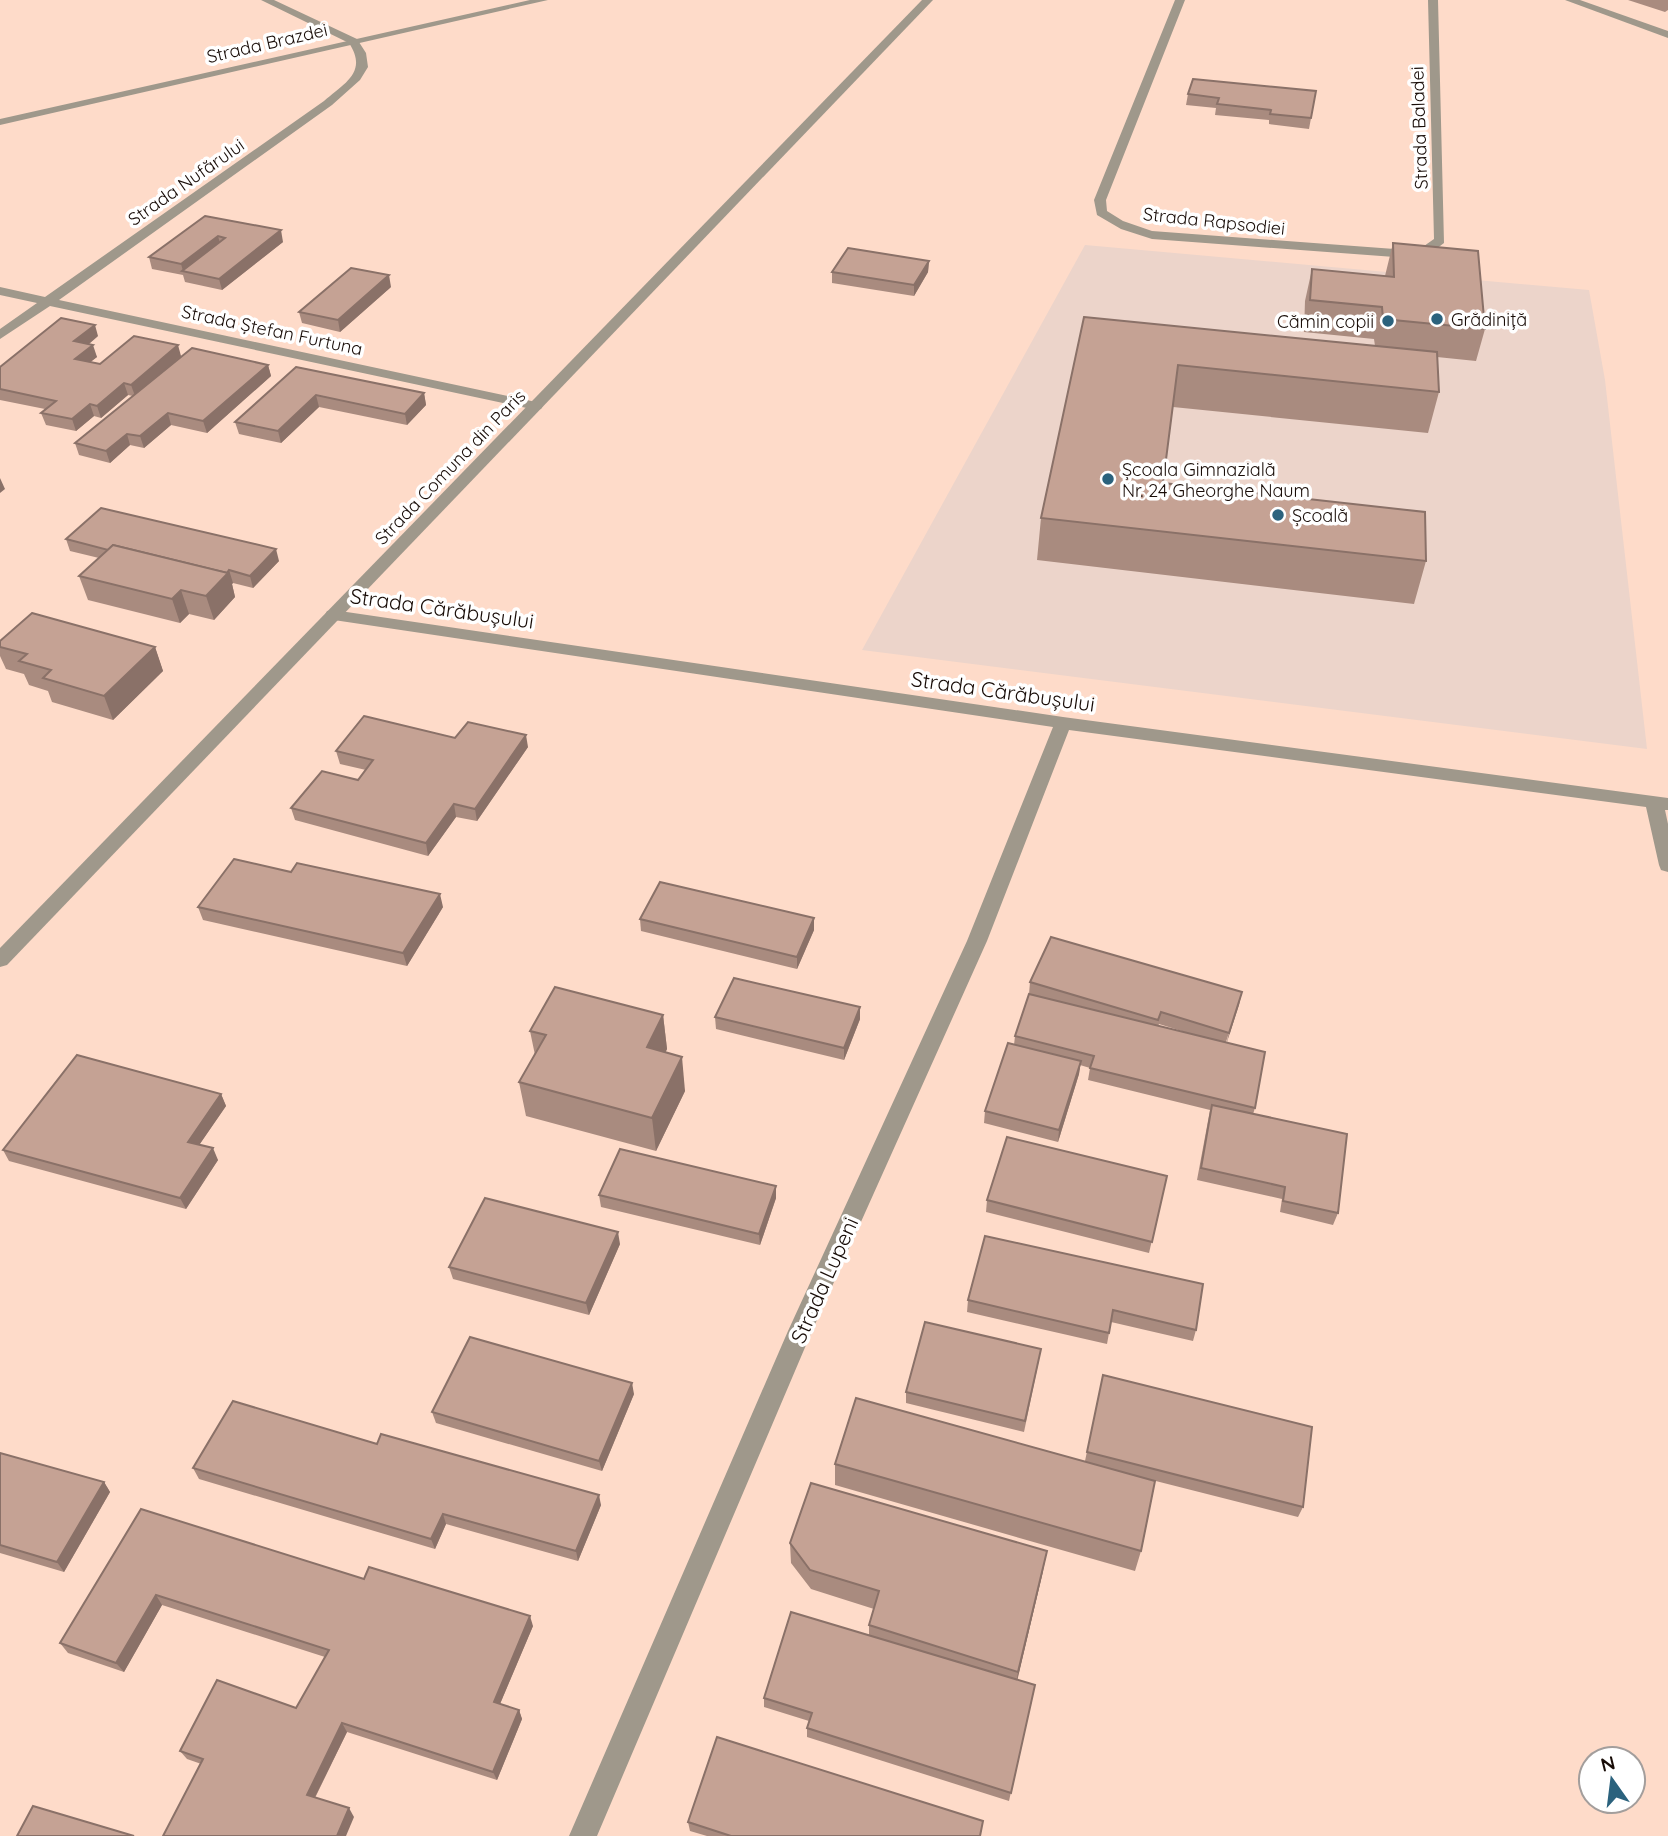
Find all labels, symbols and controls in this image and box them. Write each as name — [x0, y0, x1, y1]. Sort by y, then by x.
street label: Strada Brazdei — [204, 18, 330, 68]
street label: Strada Baladei — [1405, 66, 1433, 190]
street label: Strada Nufărului — [123, 133, 249, 231]
street label: Strada Rapsodiei — [1142, 202, 1286, 240]
street label: Strada Ștefan Furtuna — [179, 300, 365, 360]
place label: Grădiniță — [1451, 308, 1527, 331]
place label: Cămin copii — [1277, 310, 1374, 333]
marker: Grădiniță — [1429, 311, 1445, 327]
marker: Cămin copii — [1380, 313, 1396, 329]
street label: Strada Comuna din Paris — [370, 385, 530, 549]
place label: Școala Gimnazială Nr. 24 Gheorghe Naum — [1122, 458, 1310, 502]
marker: Școala Gimnazială Nr. 24 Gheorghe Naum — [1100, 471, 1116, 487]
place label: Școală — [1292, 504, 1348, 527]
marker: Școală — [1270, 507, 1286, 523]
street label: Strada Cărăbușului — [348, 582, 536, 634]
street label: Strada Cărăbușului — [909, 665, 1097, 717]
street label: Strada Lupeni — [785, 1213, 863, 1347]
north arrow — [1577, 1745, 1647, 1815]
text: N — [1598, 1750, 1618, 1777]

